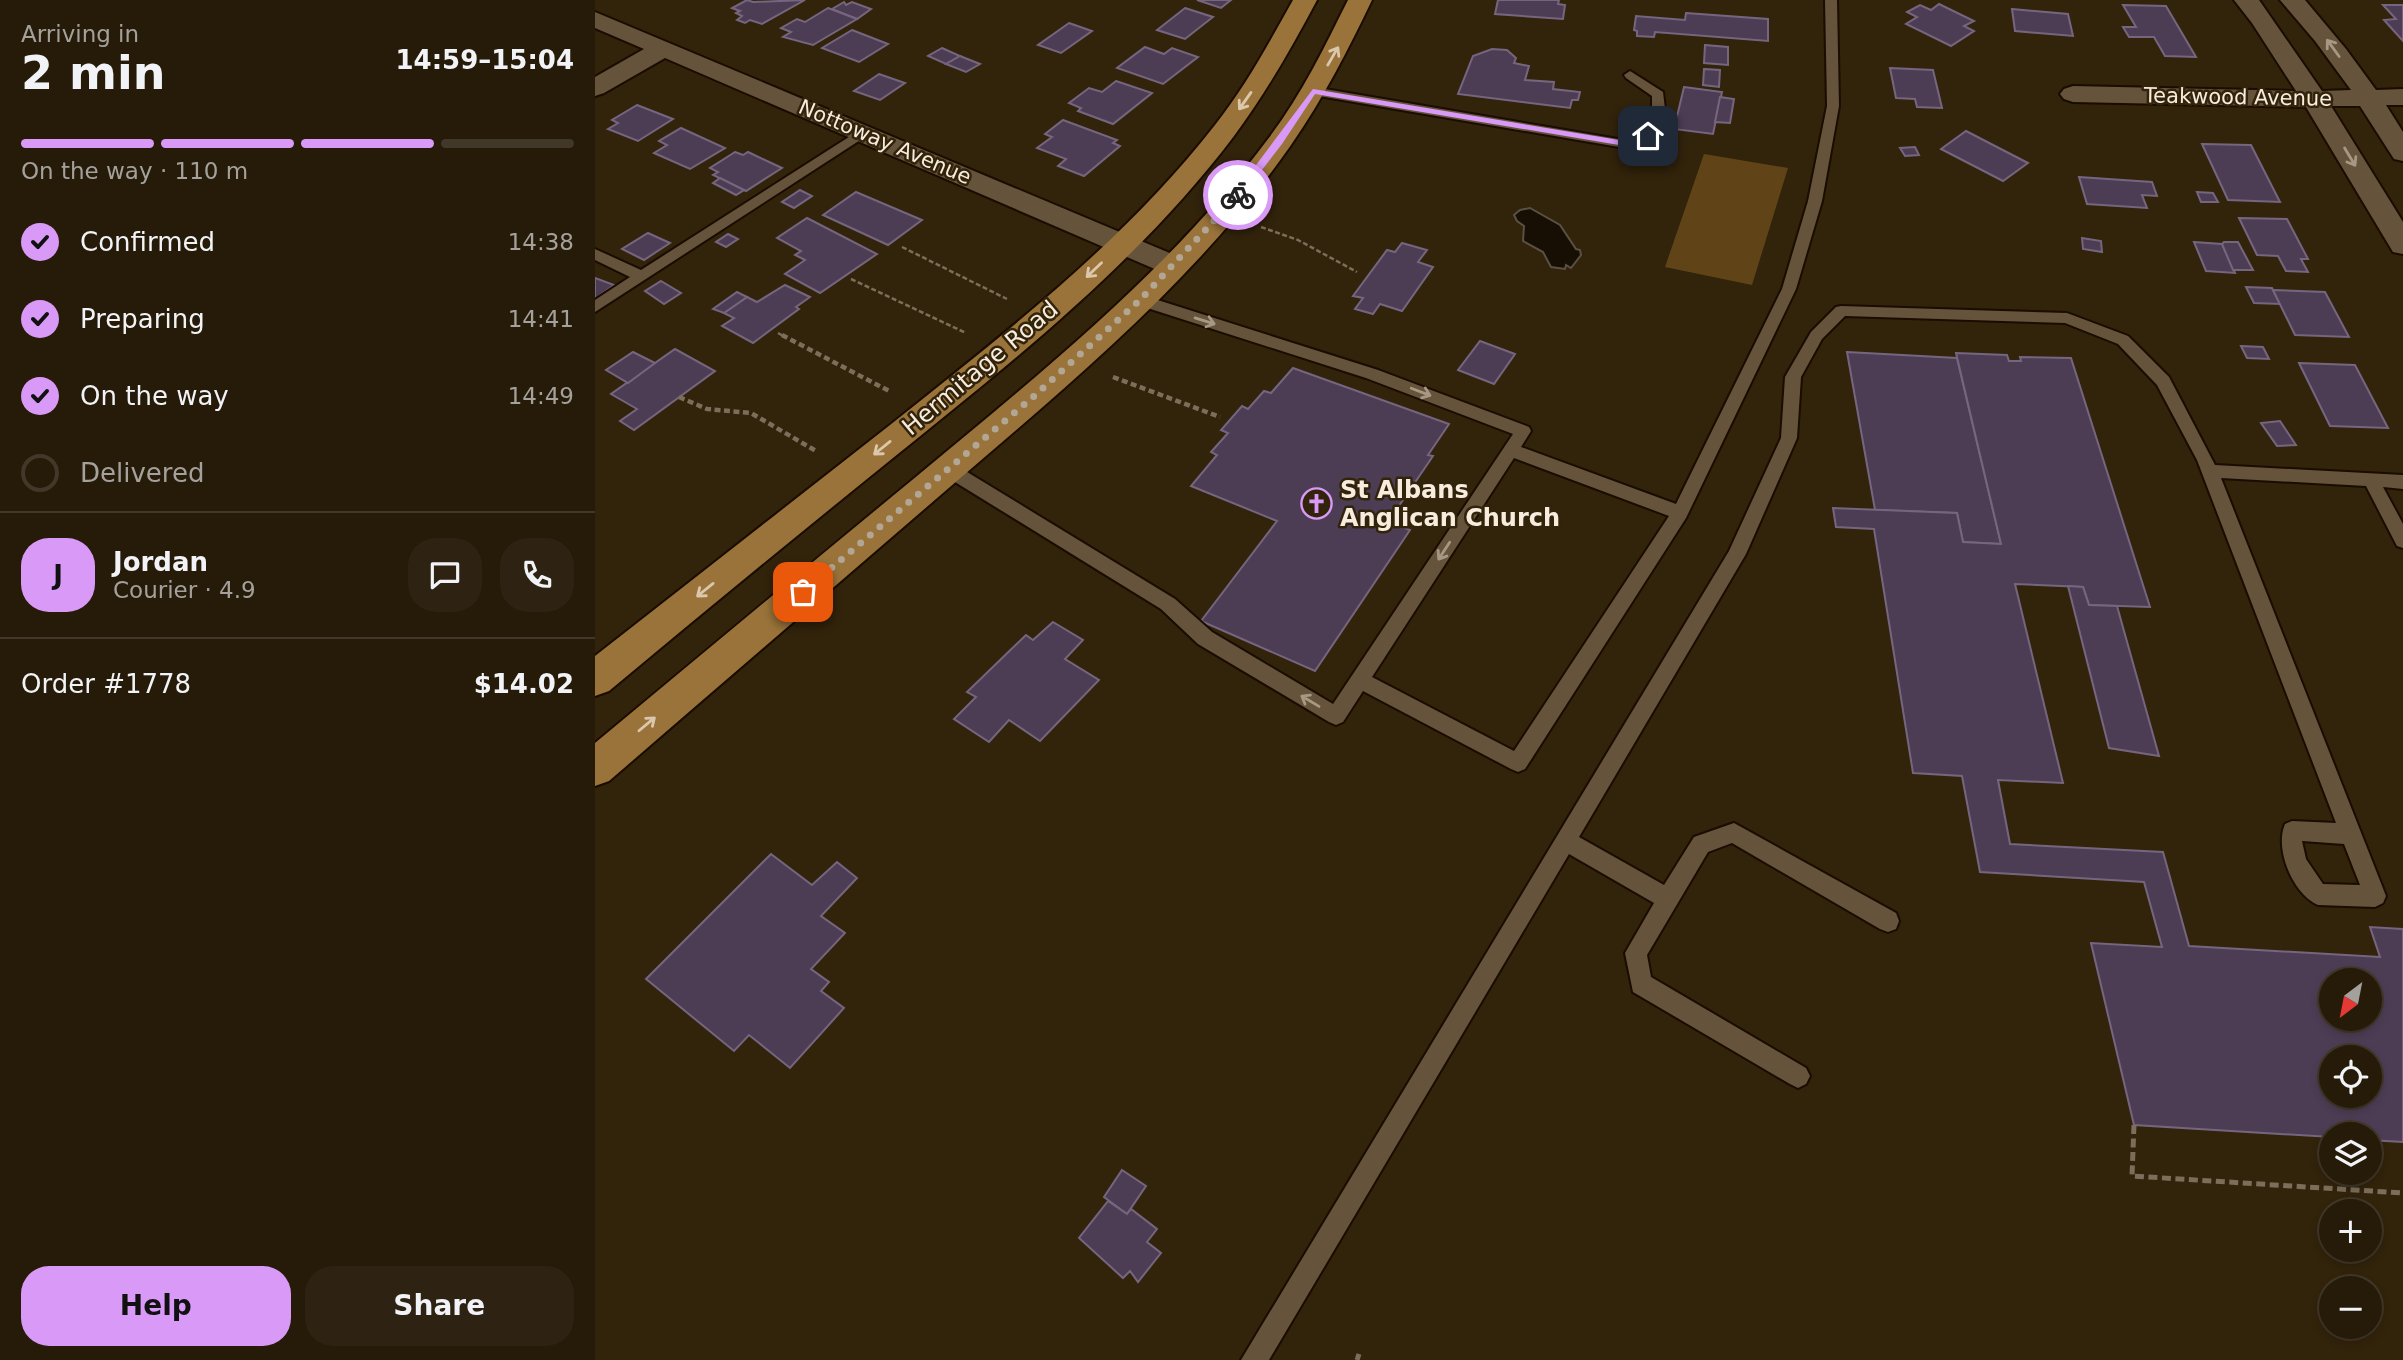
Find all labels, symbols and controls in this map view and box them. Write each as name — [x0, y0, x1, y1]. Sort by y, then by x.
text: Arriving in — [21, 21, 139, 47]
one-way arrow — [2326, 39, 2340, 58]
text: 14:59–15:04 — [395, 45, 574, 75]
text: 2 min — [21, 46, 165, 100]
one-way arrow — [1327, 46, 1340, 67]
street label: Teakwood Avenue — [2143, 83, 2332, 111]
one-way arrow — [1238, 91, 1252, 110]
street label: Nottoway Avenue — [795, 95, 975, 189]
pin — [1618, 106, 1678, 166]
icon: home — [1629, 117, 1667, 155]
one-way arrow — [2343, 147, 2357, 167]
text: On the way · 110 m — [21, 158, 248, 184]
courier — [1203, 160, 1273, 230]
icon: bike — [1219, 176, 1257, 214]
icon: check — [21, 223, 59, 261]
text: Confirmed — [80, 227, 215, 257]
text: 14:38 — [508, 229, 574, 255]
one-way arrow — [1086, 261, 1103, 278]
street label: Hermitage Road — [897, 295, 1063, 441]
icon: check — [21, 300, 59, 338]
text: Preparing — [80, 304, 205, 334]
text: 14:41 — [508, 306, 574, 332]
one-way arrow — [1194, 316, 1216, 328]
icon: check — [21, 377, 59, 415]
text: On the way — [80, 381, 229, 411]
text: 14:49 — [508, 383, 574, 409]
one-way arrow — [1410, 387, 1432, 400]
one-way arrow — [874, 440, 892, 456]
text: Delivered — [80, 458, 204, 488]
place label: St Albans Anglican Church — [1340, 476, 1560, 532]
church icon: St Albans Anglican Church — [1300, 487, 1334, 521]
button: chat — [408, 538, 482, 612]
button: phone — [500, 538, 574, 612]
one-way arrow — [1437, 541, 1451, 560]
text: Jordan — [113, 547, 208, 577]
text: J — [53, 560, 63, 590]
pin — [773, 562, 833, 622]
icon: bag — [784, 573, 822, 611]
text: Courier · 4.9 — [113, 577, 256, 603]
one-way arrow — [696, 583, 714, 598]
text: Order #1778 — [21, 669, 191, 699]
text: $14.02 — [474, 669, 574, 699]
one-way arrow — [1300, 693, 1320, 707]
one-way arrow — [638, 716, 656, 732]
north arrow — [2319, 968, 2382, 1031]
map controls — [2319, 968, 2382, 1339]
button: locate — [2319, 1045, 2382, 1108]
button: layers — [2319, 1122, 2382, 1185]
button: + — [2319, 1199, 2382, 1262]
button: Help — [21, 1266, 291, 1346]
button: Share — [305, 1266, 574, 1346]
button: − — [2319, 1276, 2382, 1339]

